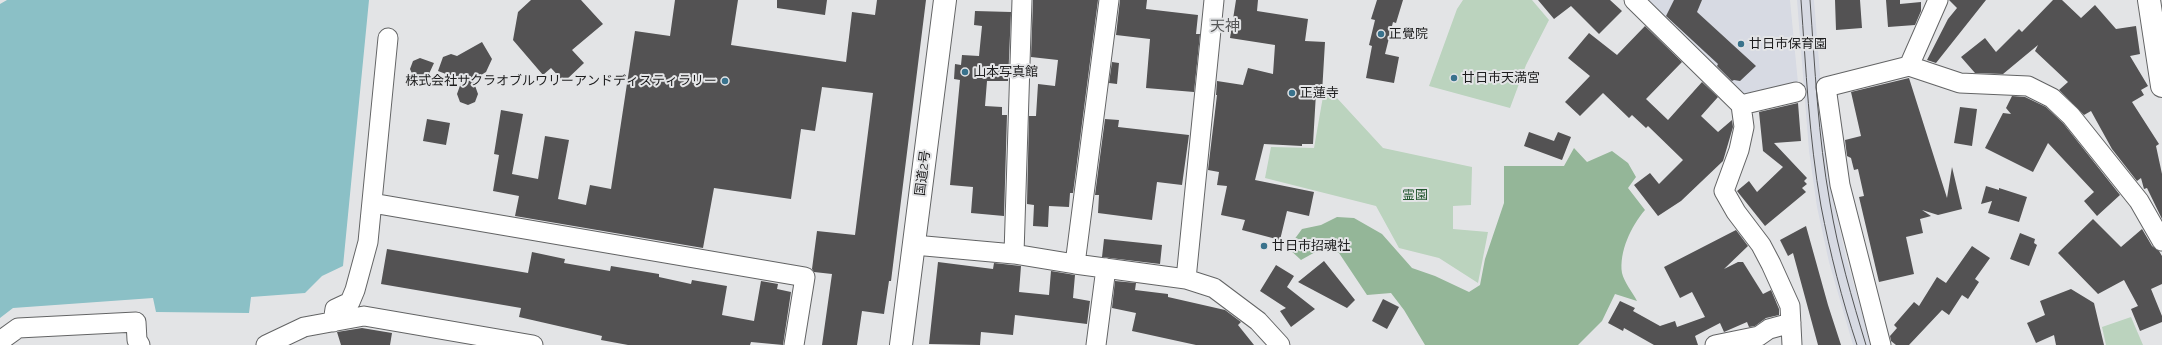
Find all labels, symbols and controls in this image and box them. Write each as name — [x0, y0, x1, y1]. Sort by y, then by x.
district label: 天神 — [1210, 17, 1240, 35]
place label: 正覺院 — [1389, 26, 1428, 42]
marker: 正覺院 — [1376, 29, 1386, 39]
place label: 廿日市保育園 — [1749, 36, 1827, 52]
marker: 廿日市保育園 — [1736, 39, 1746, 49]
place label: 山本写真館 — [973, 64, 1038, 80]
marker: 山本写真館 — [960, 67, 970, 77]
place label: 廿日市天満宮 — [1462, 70, 1540, 86]
place label: 株式会社サクラオブルワリーアンドディスティラリー — [405, 73, 717, 89]
marker: 廿日市天満宮 — [1449, 73, 1459, 83]
marker: 株式会社サクラオブルワリーアンドディスティラリー — [720, 76, 730, 86]
place label: 正蓮寺 — [1300, 85, 1339, 101]
marker: 正蓮寺 — [1287, 88, 1297, 98]
street label: 国道2号 — [912, 149, 934, 197]
park label: 霊園 — [1402, 187, 1428, 203]
place label: 廿日市招魂社 — [1272, 238, 1350, 254]
marker: 廿日市招魂社 — [1259, 241, 1269, 251]

